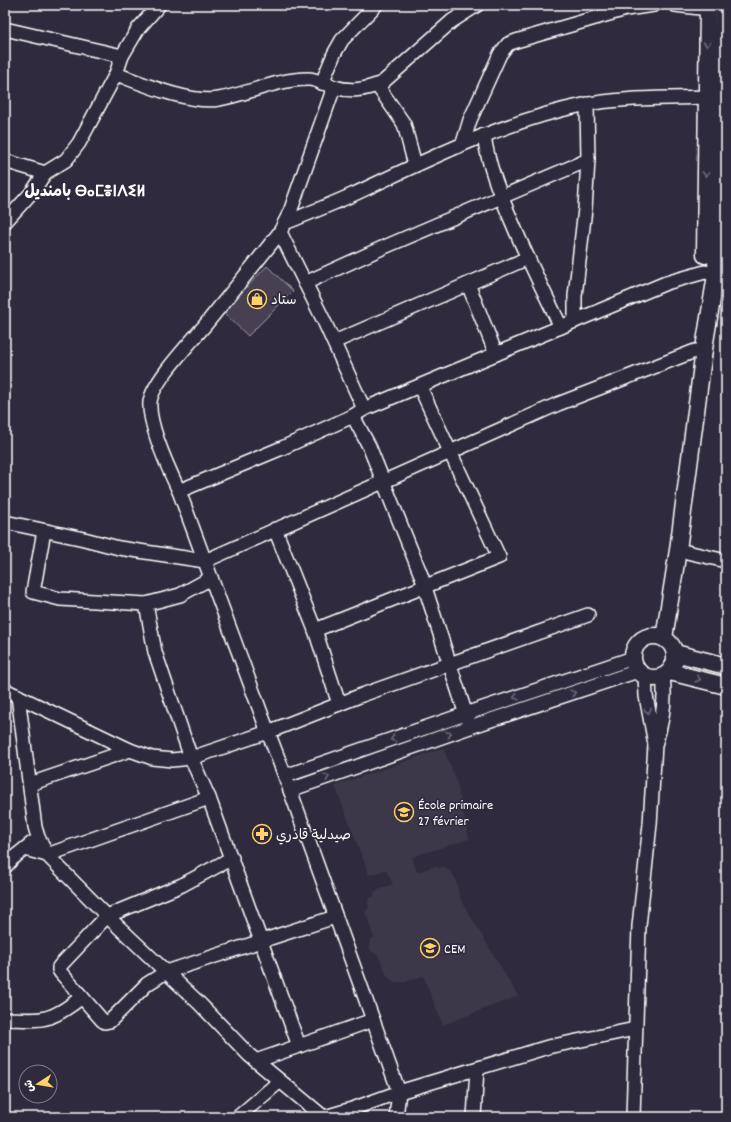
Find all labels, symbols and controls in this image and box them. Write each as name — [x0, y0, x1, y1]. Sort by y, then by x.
one-way arrow — [703, 41, 711, 47]
one-way arrow — [702, 171, 710, 177]
district label: بامنديل ⴱⴰⵎⴻⵏⴷⵉⵍ — [24, 181, 146, 204]
shop icon: ستاد — [246, 288, 268, 310]
place label: ستاد — [271, 291, 297, 311]
one-way arrow — [694, 674, 701, 683]
one-way arrow — [569, 689, 576, 698]
one-way arrow — [513, 692, 520, 701]
one-way arrow — [643, 708, 652, 714]
one-way arrow — [446, 730, 453, 738]
one-way arrow — [390, 734, 397, 743]
one-way arrow — [323, 773, 330, 782]
place label: École primaire 27 février — [418, 796, 493, 832]
school or university icon: École primaire 27 février — [393, 801, 415, 823]
pharmacy icon: صيدلية قادري — [251, 823, 273, 845]
place label: صيدلية قادري — [276, 826, 351, 846]
school or university icon: CEM — [419, 937, 441, 959]
place label: CEM — [444, 940, 465, 960]
north arrow — [18, 1064, 58, 1104]
text: ش — [21, 1078, 39, 1093]

